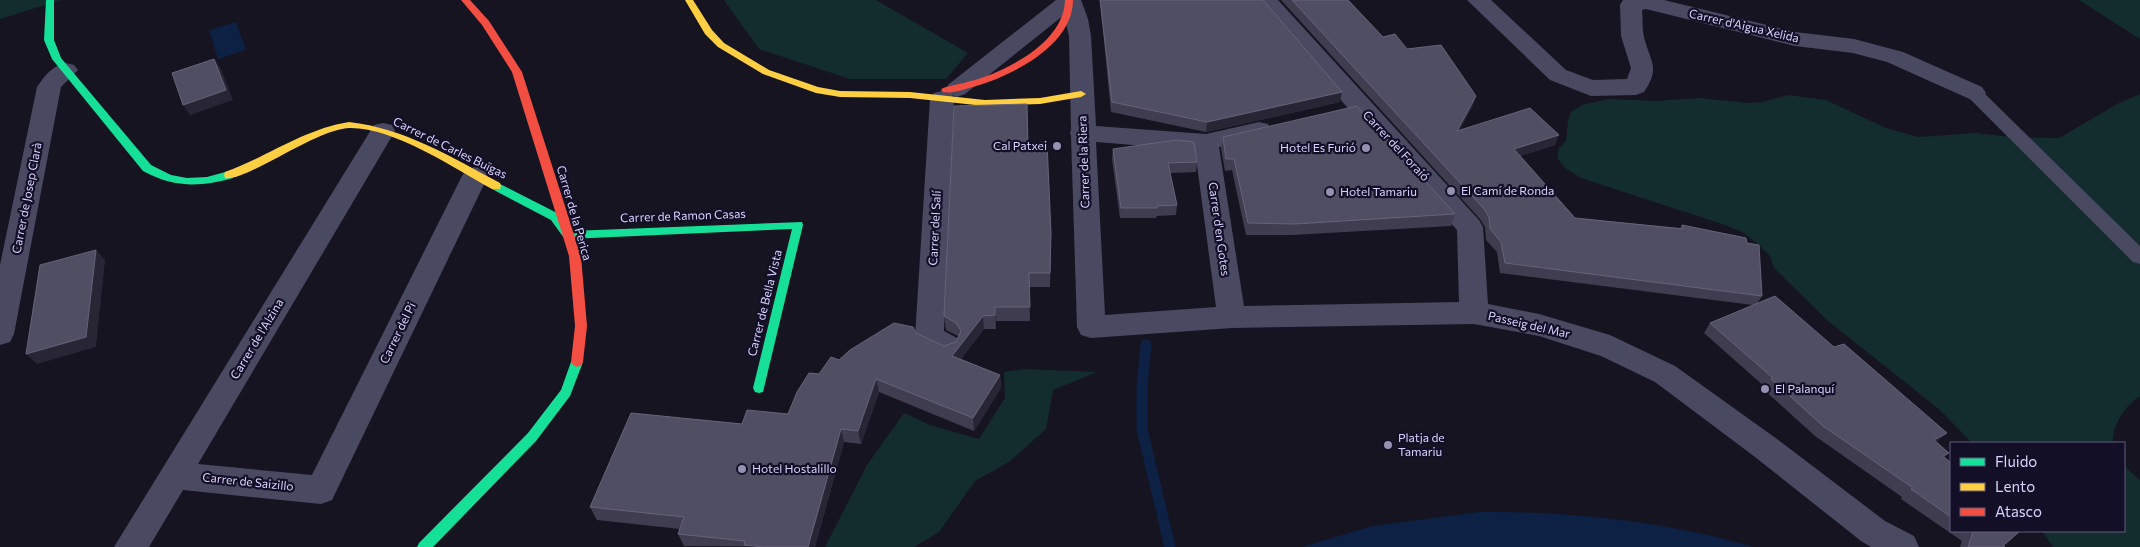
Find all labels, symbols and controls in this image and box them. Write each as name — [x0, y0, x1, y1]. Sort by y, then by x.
street label: Carrer d'Aigua Xelida — [1688, 6, 1801, 45]
street label: Carrer del Foraió — [1361, 107, 1433, 183]
street label: Carrer de Carles Buïgas — [391, 113, 510, 181]
street label: Carrer de la Riera — [1074, 115, 1092, 209]
place label: Cal Patxei — [993, 138, 1047, 152]
marker: Cal Patxei — [1051, 140, 1063, 152]
place label: Hotel Es Furió — [1280, 140, 1356, 154]
street label: Carrer de Josep Clarà — [8, 141, 45, 255]
marker: Hotel Es Furió — [1360, 142, 1372, 154]
street label: Carrer de la Perica — [555, 164, 595, 262]
street label: Carrer d'en Gotes — [1206, 181, 1234, 277]
place label: El Camí de Ronda — [1461, 183, 1554, 197]
place label: Hotel Tamariu — [1340, 184, 1417, 198]
marker: El Camí de Ronda — [1445, 185, 1457, 197]
marker: Hotel Tamariu — [1324, 186, 1336, 198]
street label: Carrer del Salí — [925, 189, 943, 266]
street label: Carrer de Ramon Casas — [620, 206, 746, 224]
street label: Carrer de Bella Vista — [744, 248, 784, 358]
street label: Carrer de l'Alzina — [227, 296, 286, 381]
street label: Carrer del Pi — [376, 300, 418, 366]
street label: Passeig del Mar — [1487, 308, 1572, 340]
place label: El Palanquí — [1775, 381, 1835, 395]
marker: El Palanquí — [1759, 383, 1771, 395]
place label: Platja de Tamariu — [1398, 430, 1445, 458]
marker: Platja de Tamariu — [1382, 439, 1394, 451]
legend — [1950, 442, 2125, 532]
text: Fluido — [1995, 452, 2037, 470]
place label: Hotel Hostalillo — [752, 461, 837, 475]
marker: Hotel Hostalillo — [736, 463, 748, 475]
street label: Carrer de Saizillo — [202, 469, 294, 493]
text: Lento — [1995, 477, 2035, 495]
text: Atasco — [1995, 502, 2042, 520]

